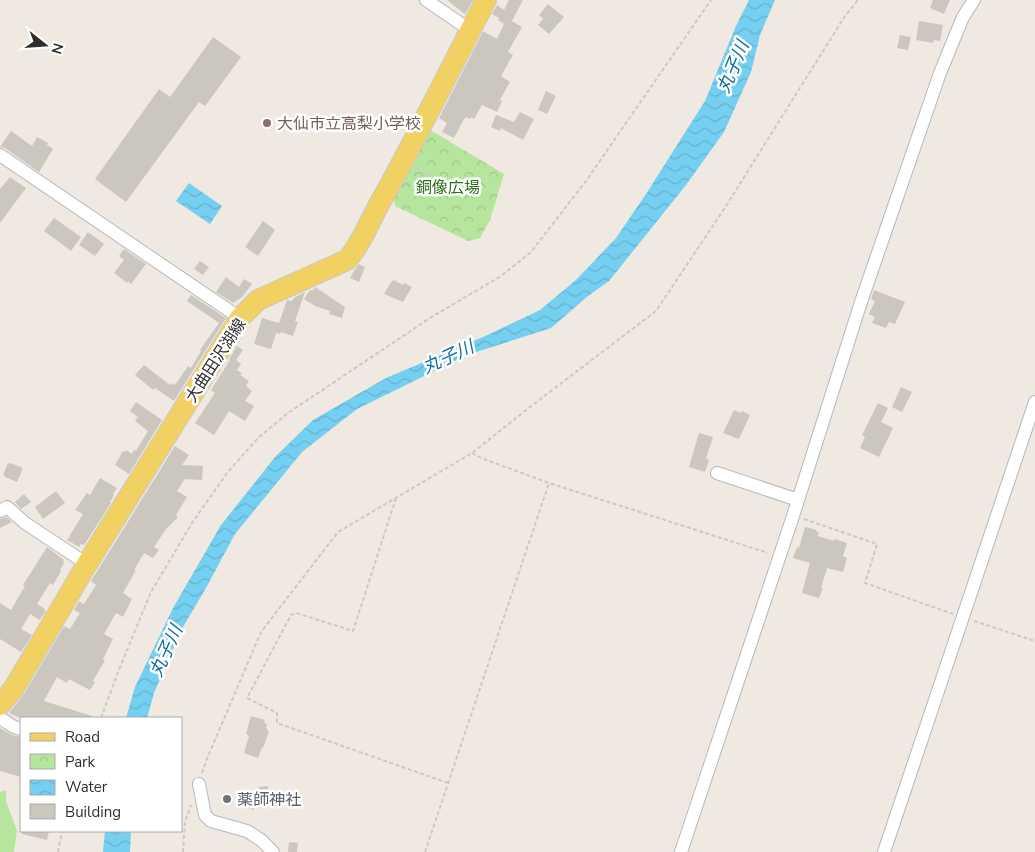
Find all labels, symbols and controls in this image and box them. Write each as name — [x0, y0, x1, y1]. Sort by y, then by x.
north arrow — [20, 20, 70, 70]
water label: 丸子川 — [711, 36, 755, 97]
text: N — [46, 41, 68, 56]
place label: 大仙市立高梨小学校 — [277, 113, 421, 135]
marker: 大仙市立高梨小学校 — [261, 117, 273, 129]
park label: 銅像広場 — [416, 177, 480, 199]
street label: 大曲田沢湖線 — [180, 314, 251, 407]
water label: 丸子川 — [418, 334, 479, 379]
water label: 丸子川 — [144, 620, 189, 681]
legend — [20, 717, 182, 832]
text: Road — [65, 727, 100, 747]
text: Park — [65, 752, 95, 772]
text: Water — [65, 777, 108, 797]
place label: 薬師神社 — [237, 789, 301, 811]
marker: 薬師神社 — [221, 793, 233, 805]
text: Building — [65, 802, 121, 822]

